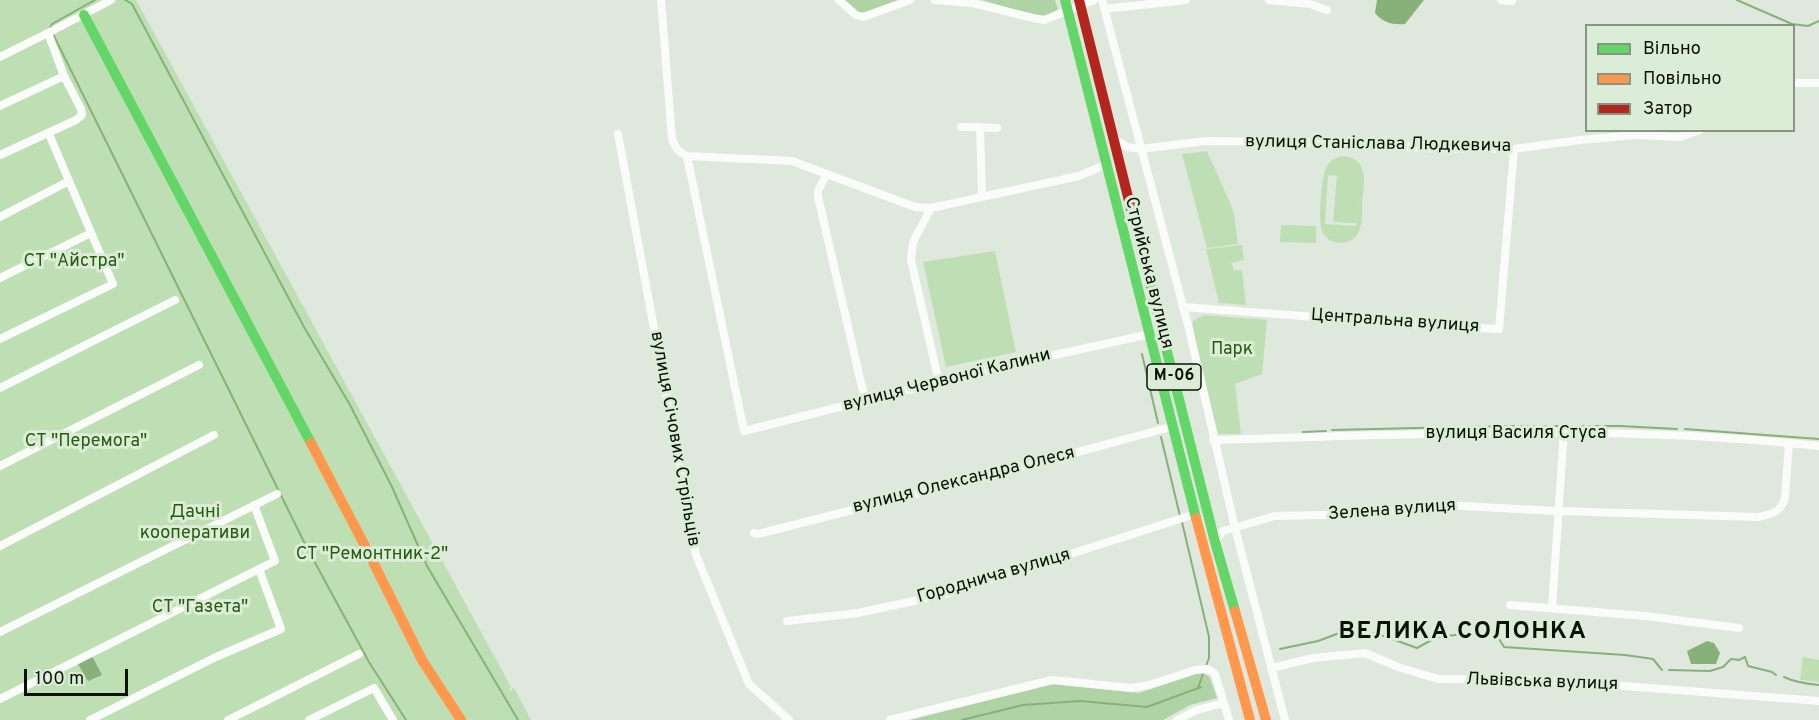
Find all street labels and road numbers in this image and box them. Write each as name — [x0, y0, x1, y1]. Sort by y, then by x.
street label: вулиця Станіслава Людкевича — [1245, 132, 1511, 158]
street label: Стрийська вулиця — [1119, 195, 1177, 351]
street label: Центральна вулиця — [1310, 305, 1480, 339]
street label: вулиця Січових Стрільців — [644, 330, 704, 548]
street label: вулиця Червоної Калини — [841, 345, 1053, 417]
road number: М-06 — [1147, 364, 1201, 390]
street label: вулиця Василя Стуса — [1426, 423, 1606, 445]
street label: вулиця Олександра Олеся — [851, 443, 1077, 519]
street label: Зелена вулиця — [1327, 496, 1457, 526]
street label: Городнича вулиця — [915, 545, 1073, 609]
street label: Львівська вулиця — [1465, 670, 1619, 696]

